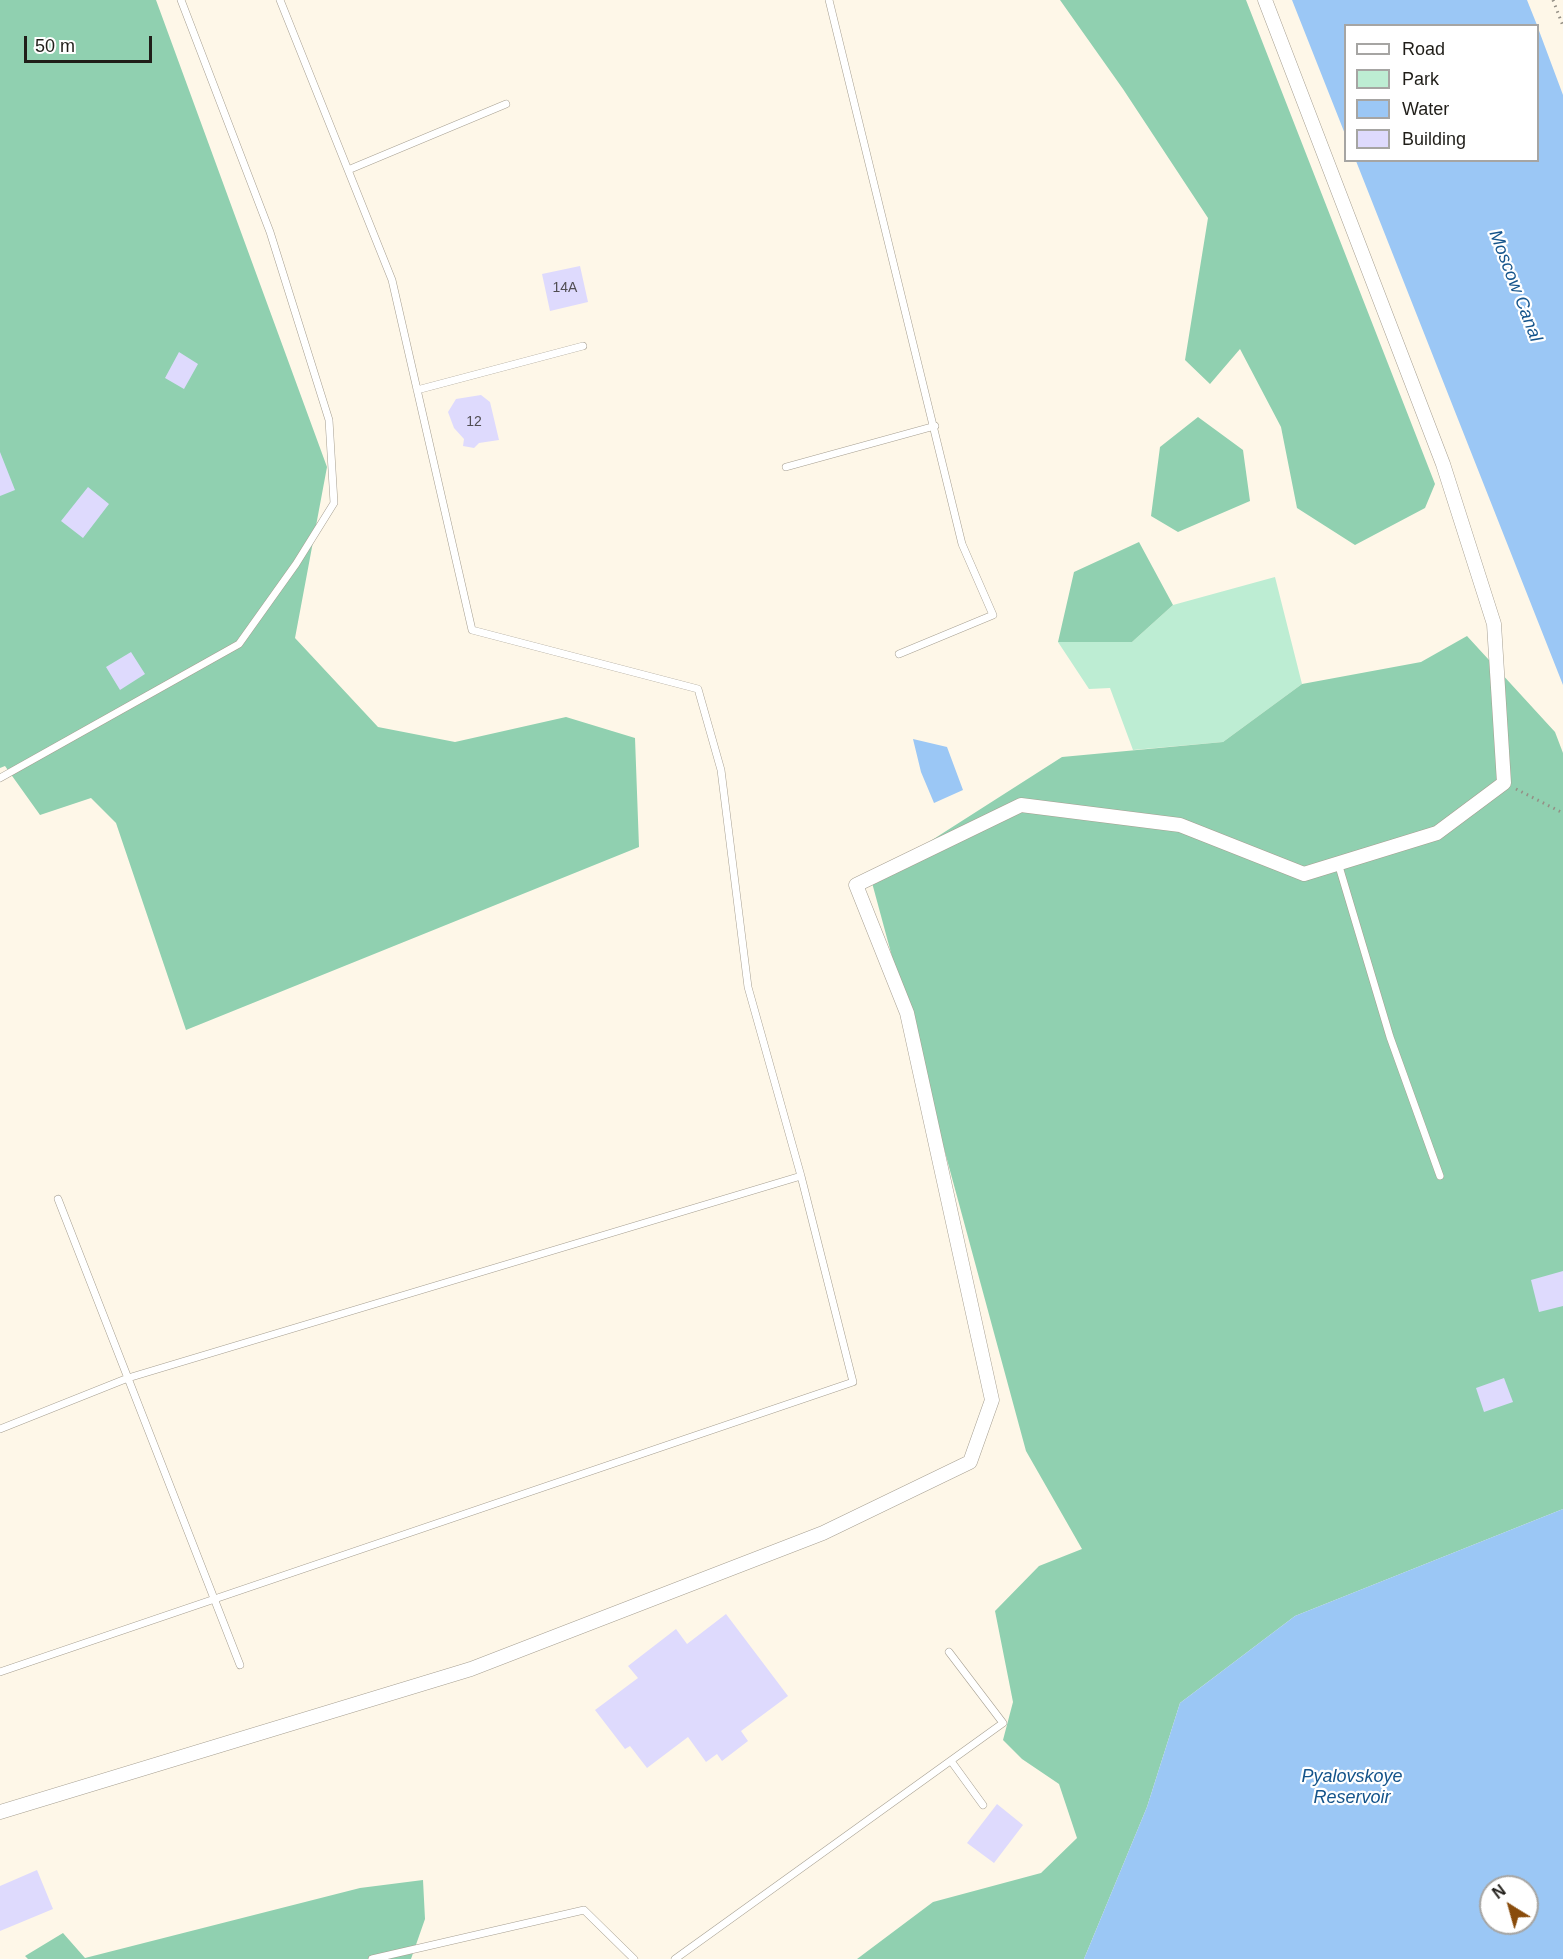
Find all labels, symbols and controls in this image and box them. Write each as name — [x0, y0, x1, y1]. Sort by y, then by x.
scale bar — [27, 24, 154, 62]
legend — [1344, 24, 1539, 162]
text: 50 m — [35, 36, 75, 56]
text: Road — [1402, 39, 1445, 59]
text: Park — [1402, 69, 1439, 89]
text: Water — [1402, 99, 1449, 119]
text: Building — [1402, 129, 1466, 149]
water label: Moscow Canal — [1484, 227, 1546, 345]
house number: 14А — [553, 280, 577, 296]
house number: 12 — [466, 414, 482, 430]
water label: Pyalovskoye Reservoir — [1301, 1766, 1403, 1808]
north arrow — [1479, 1875, 1539, 1935]
text: N — [1489, 1882, 1509, 1902]

